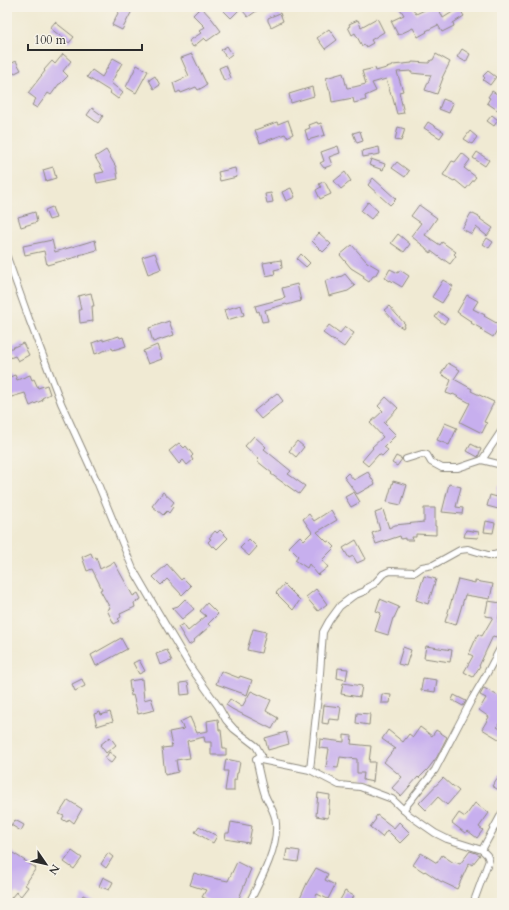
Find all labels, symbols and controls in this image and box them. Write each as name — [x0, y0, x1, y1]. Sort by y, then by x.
scale bar — [28, 26, 142, 52]
text: 100 m — [34, 32, 67, 48]
north arrow — [26, 844, 66, 884]
text: N — [45, 861, 63, 878]

